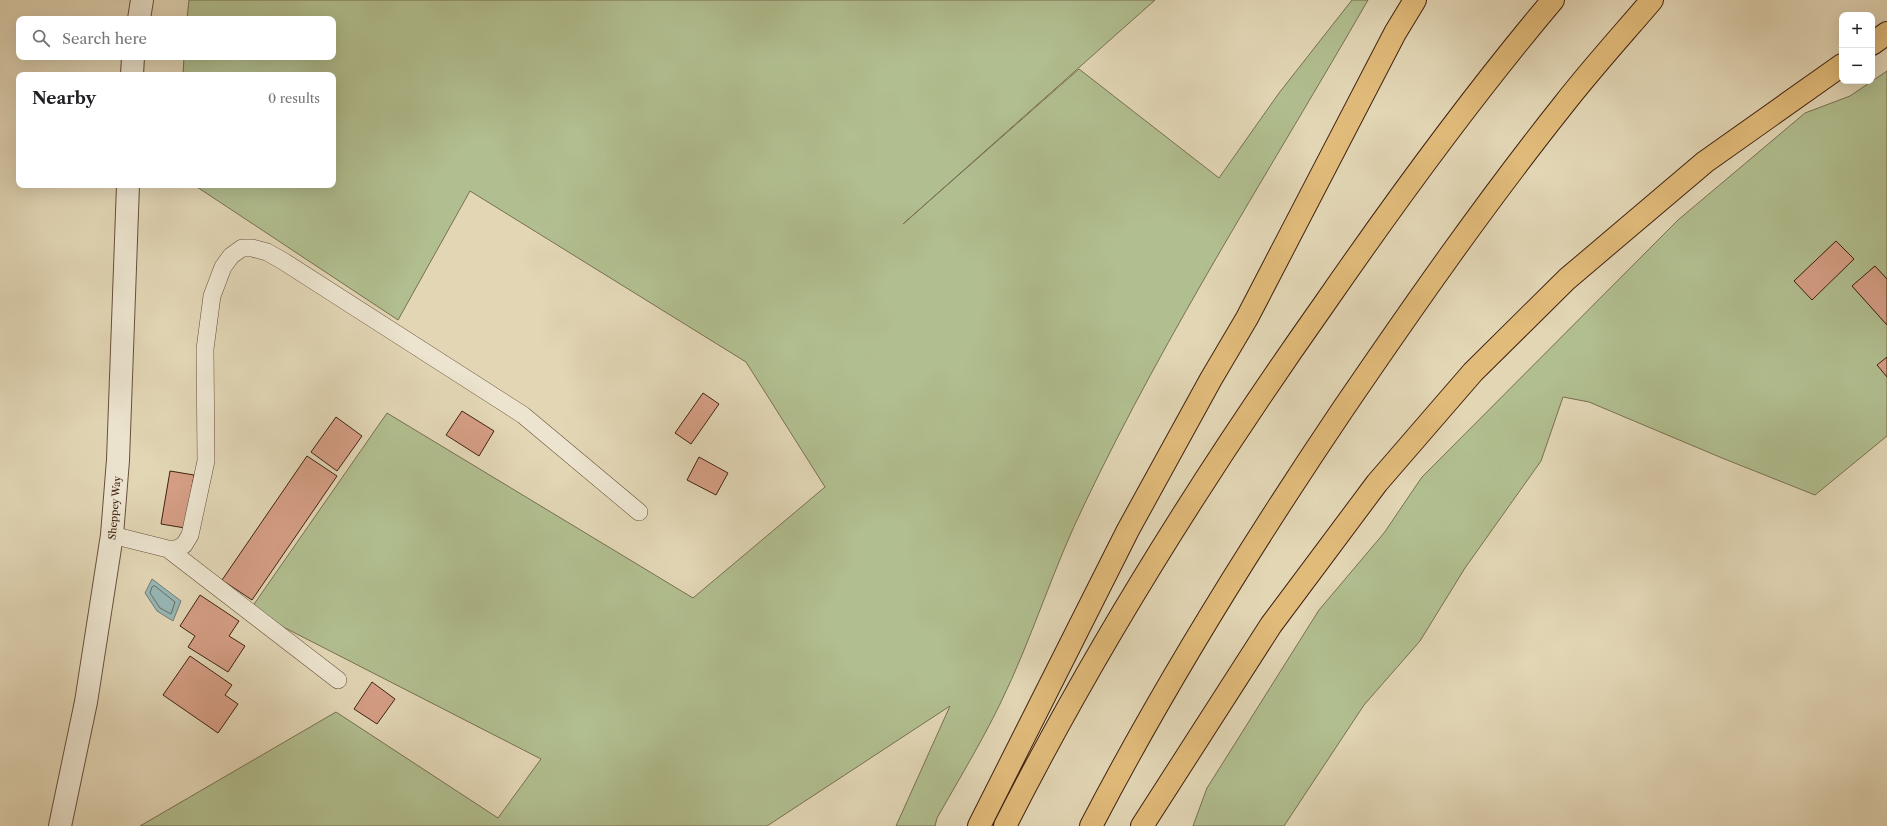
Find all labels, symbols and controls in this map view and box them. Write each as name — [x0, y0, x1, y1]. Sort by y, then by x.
map controls — [1839, 12, 1875, 84]
button: + — [1839, 12, 1875, 48]
search box — [16, 16, 336, 60]
icon: search — [30, 27, 52, 49]
text: Search here — [62, 29, 147, 48]
button: − — [1839, 48, 1875, 84]
text: Nearby — [32, 88, 96, 108]
text: 0 results — [268, 90, 320, 106]
street label: Sheppey Way — [105, 475, 123, 541]

